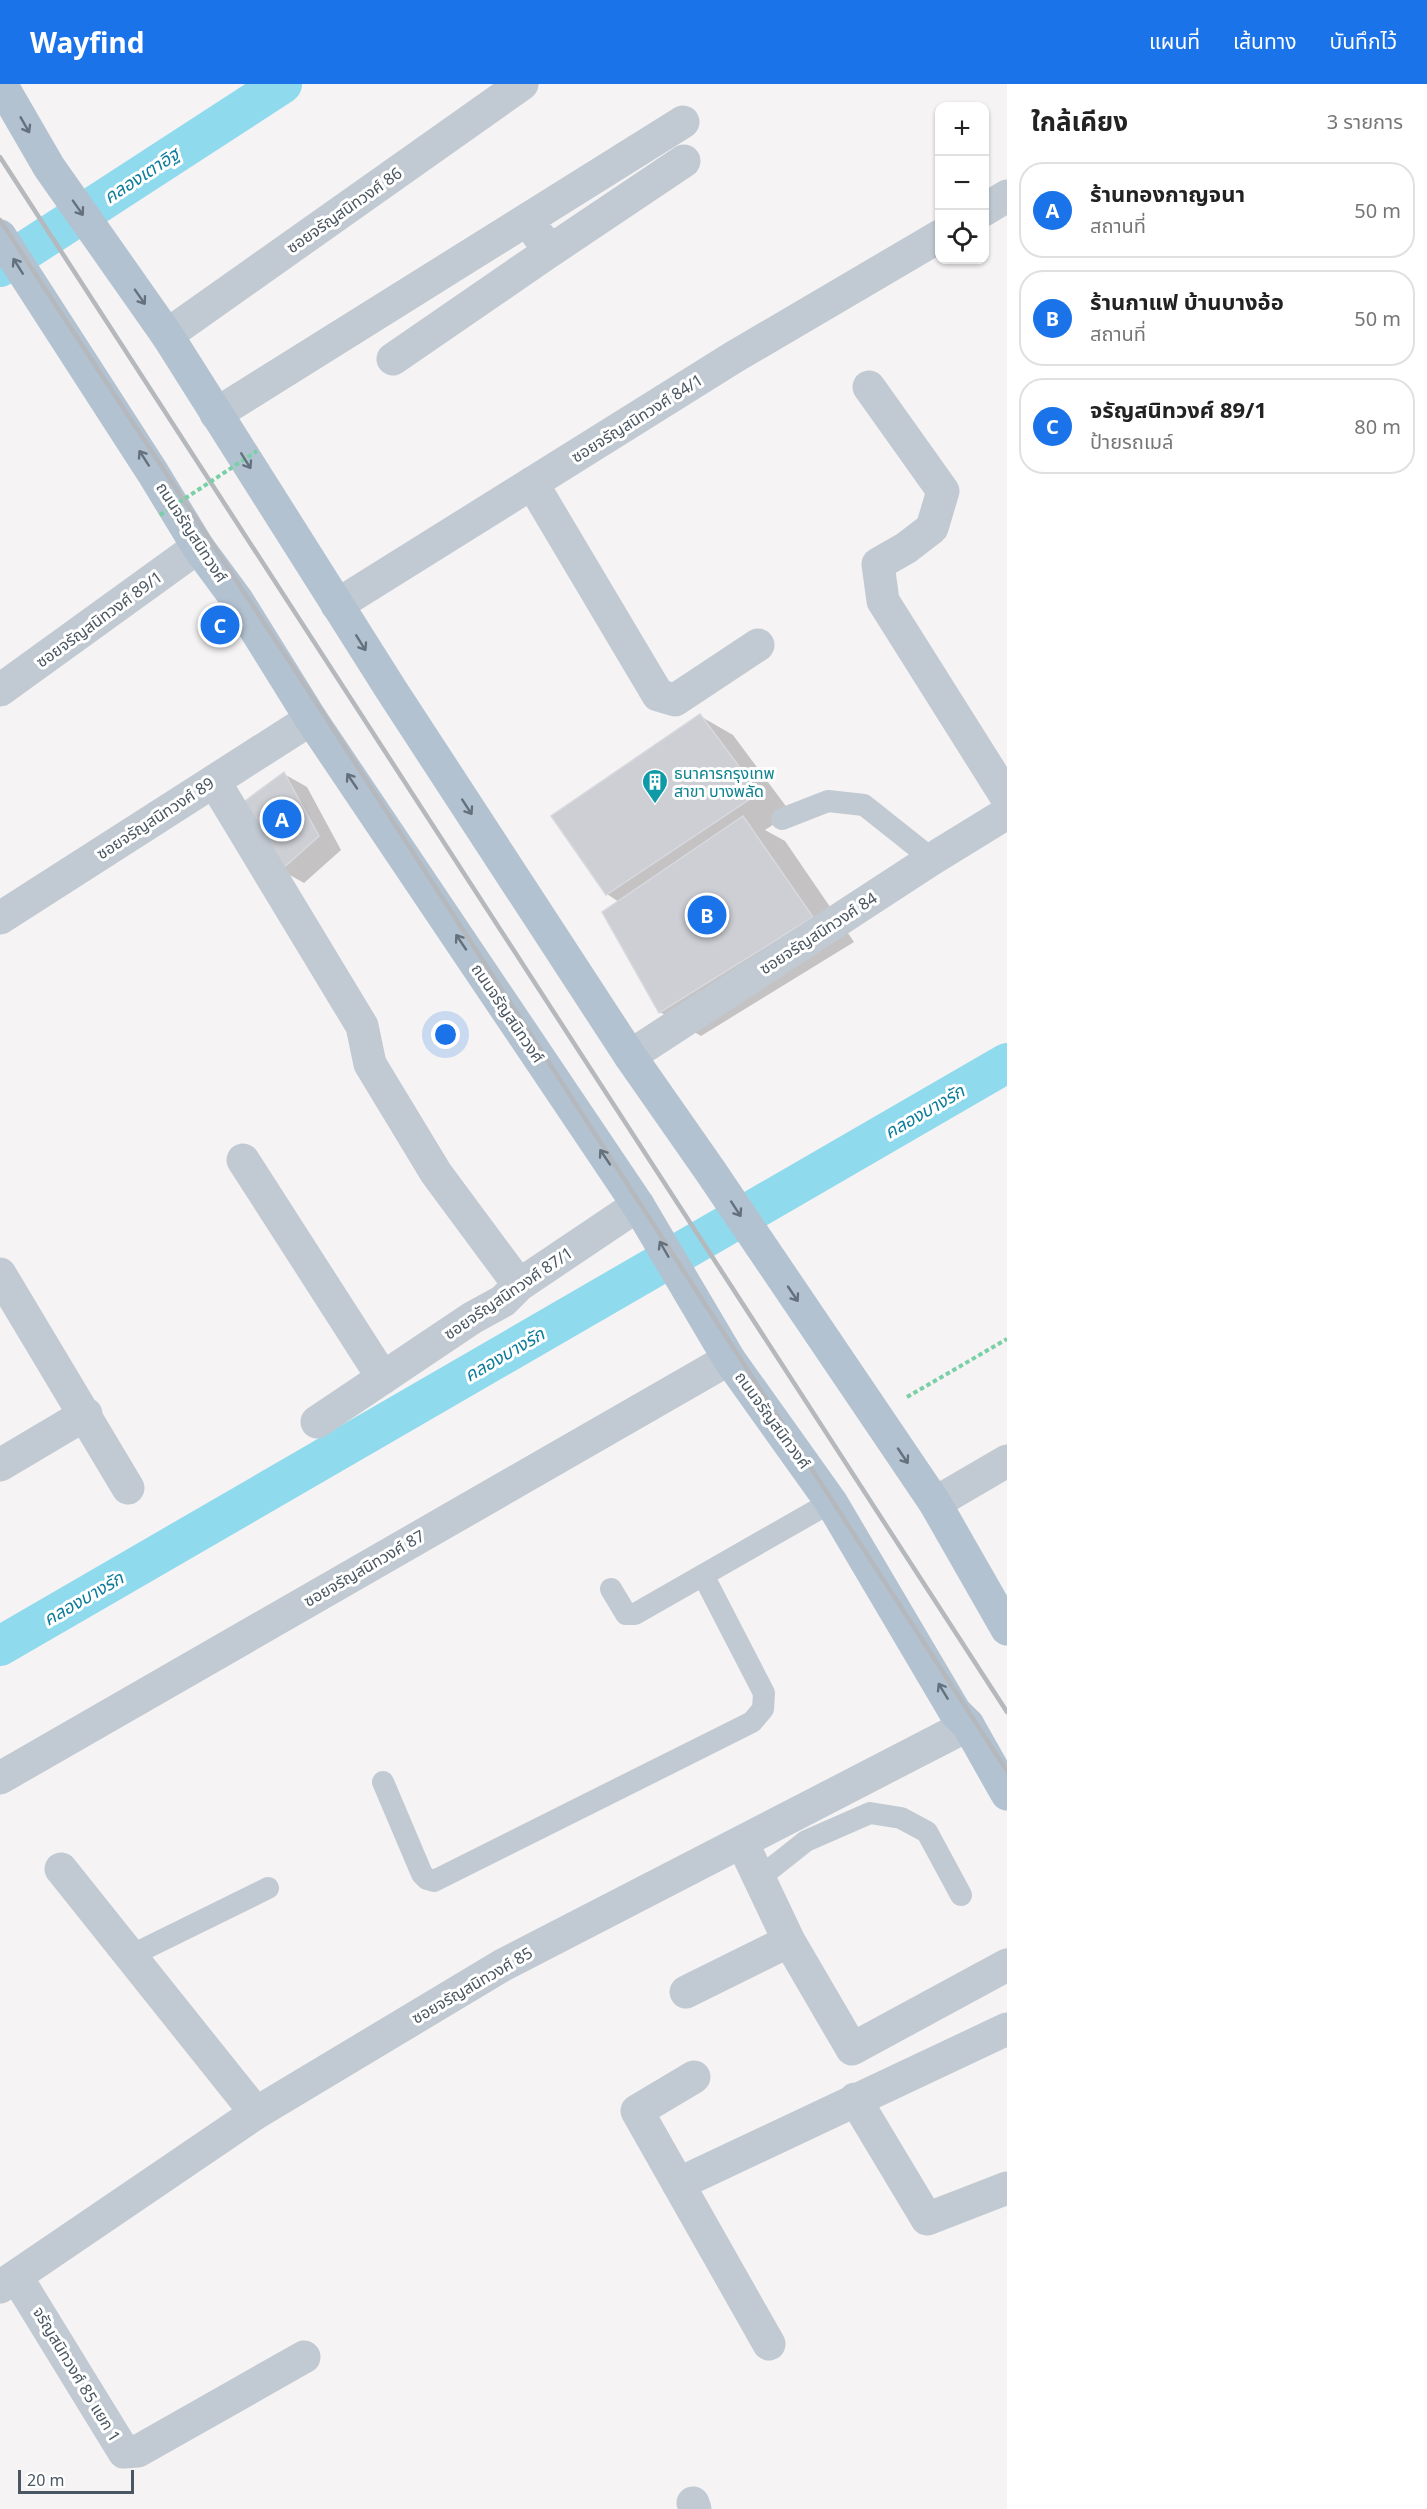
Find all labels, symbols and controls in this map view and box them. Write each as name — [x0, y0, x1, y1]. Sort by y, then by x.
text: Wayfind — [30, 23, 144, 61]
text: แผนที่ — [1149, 27, 1200, 55]
text: เส้นทาง — [1233, 27, 1297, 55]
text: บันทึกไว้ — [1330, 27, 1397, 55]
map controls — [935, 102, 989, 264]
button: + — [935, 102, 989, 156]
text: ใกล้เคียง — [1031, 103, 1128, 139]
text: 3 รายการ — [1327, 108, 1403, 135]
one-way arrow — [20, 117, 32, 134]
water label: คลองเตาอิฐ — [99, 141, 185, 208]
button: − — [935, 156, 989, 210]
street label: ซอยจรัญสนิทวงศ์ 86 — [282, 162, 406, 258]
text: ร้านทองกาญจนา — [1090, 178, 1245, 208]
text: A — [1046, 197, 1059, 224]
text: 50 m — [1354, 197, 1401, 224]
one-way arrow — [72, 199, 84, 216]
button: locate — [935, 210, 989, 264]
text: สถานที่ — [1090, 212, 1146, 239]
one-way arrow — [11, 258, 23, 275]
text: ร้านกาแฟ บ้านบางอ้อ — [1090, 286, 1284, 316]
one-way arrow — [134, 288, 146, 305]
text: B — [1046, 305, 1059, 332]
text: 50 m — [1354, 305, 1401, 332]
text: สถานที่ — [1090, 320, 1146, 347]
street label: ซอยจรัญสนิทวงศ์ 84/1 — [567, 369, 707, 467]
text: จรัญสนิทวงศ์ 89/1 — [1090, 394, 1267, 424]
text: C — [1046, 413, 1059, 440]
text: 80 m — [1354, 413, 1401, 440]
text: ป้ายรถเมล์ — [1090, 428, 1174, 455]
one-way arrow — [138, 451, 150, 467]
one-way arrow — [240, 452, 252, 468]
street label: ถนนจรัญสนิทวงศ์ — [151, 478, 233, 586]
street label: ซอยจรัญสนิทวงศ์ 89/1 — [31, 566, 167, 672]
pin: C — [200, 602, 240, 648]
one-way arrow — [356, 634, 368, 651]
place label: ธนาคารกรุงเทพ สาขา บางพลัด — [674, 762, 775, 802]
building icon: ธนาคารกรุงเทพ สาขา บางพลัด — [640, 767, 670, 805]
street label: ซอยจรัญสนิทวงศ์ 89 — [92, 772, 218, 864]
one-way arrow — [346, 773, 358, 789]
pin: A — [262, 796, 302, 842]
one-way arrow — [462, 798, 474, 815]
street label: ซอยจรัญสนิทวงศ์ 84 — [755, 887, 881, 979]
pin: B — [688, 892, 726, 938]
one-way arrow — [455, 935, 467, 951]
street label: ถนนจรัญสนิทวงศ์ — [467, 959, 549, 1067]
your location — [431, 1020, 460, 1049]
water label: คลองบางรัก — [880, 1078, 969, 1144]
one-way arrow — [599, 1149, 611, 1165]
one-way arrow — [730, 1200, 742, 1217]
one-way arrow — [657, 1241, 669, 1258]
street label: ซอยจรัญสนิทวงศ์ 87/1 — [439, 1242, 577, 1344]
one-way arrow — [787, 1286, 799, 1302]
water label: คลองบางรัก — [460, 1321, 549, 1387]
street label: ถนนจรัญสนิทวงศ์ — [730, 1367, 816, 1473]
one-way arrow — [897, 1447, 909, 1463]
street label: ซอยจรัญสนิทวงศ์ 87 — [300, 1524, 428, 1612]
water label: คลองบางรัก — [39, 1565, 128, 1631]
one-way arrow — [936, 1683, 948, 1700]
street label: ซอยจรัญสนิทวงศ์ 85 — [408, 1941, 536, 2029]
street label: จรัญสนิทวงศ์ 85 แยก 1 — [28, 2302, 126, 2446]
scale bar — [18, 2467, 134, 2494]
text: 20 m — [27, 2469, 64, 2491]

